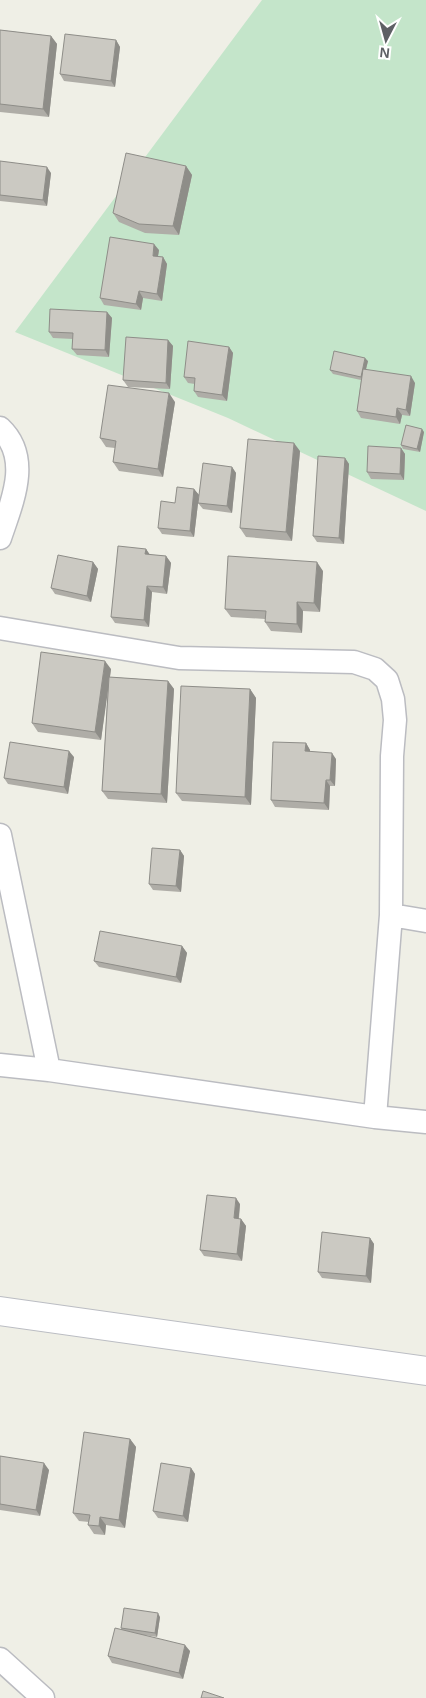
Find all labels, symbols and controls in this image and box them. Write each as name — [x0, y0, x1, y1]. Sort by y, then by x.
north arrow — [361, 15, 411, 65]
text: N — [379, 44, 391, 61]

